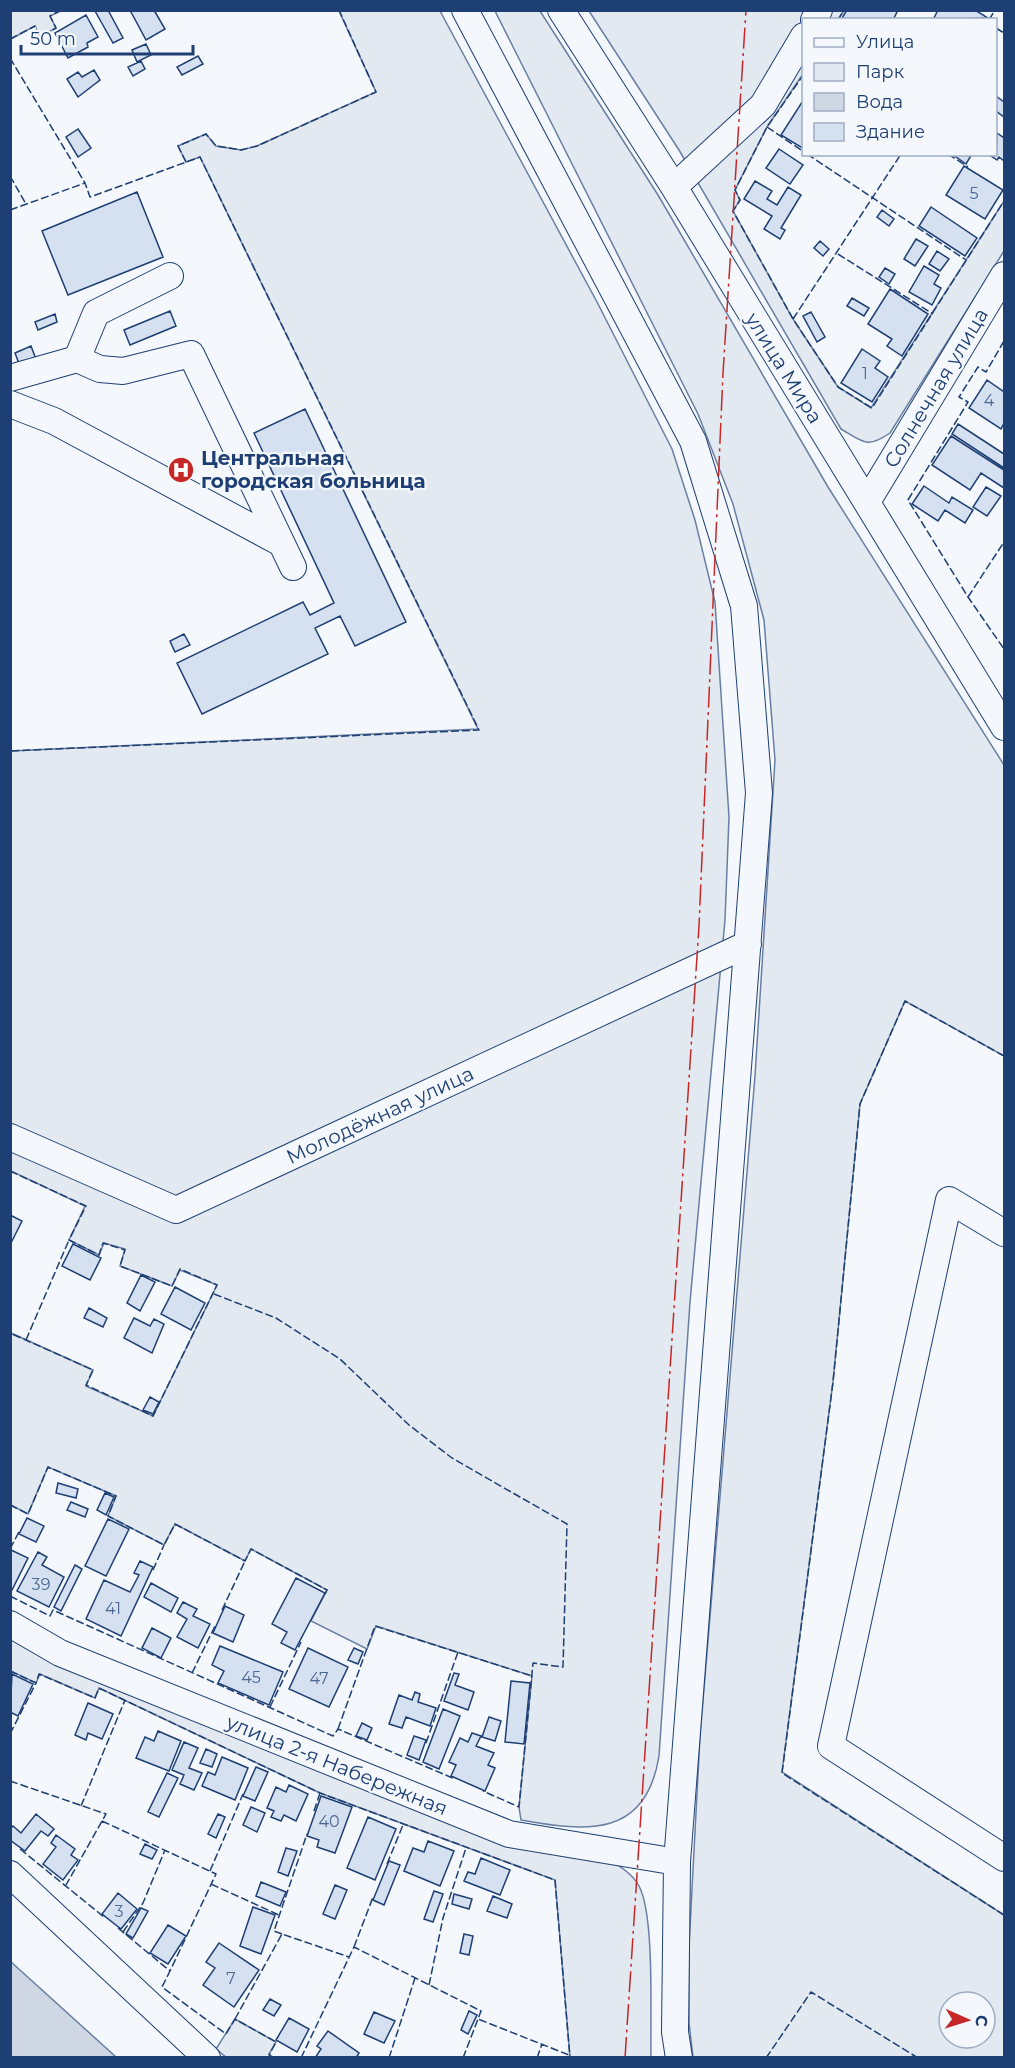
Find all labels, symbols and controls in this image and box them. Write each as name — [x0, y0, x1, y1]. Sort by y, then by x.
scale bar — [21, 18, 194, 56]
legend — [802, 18, 997, 156]
text: 50 m — [30, 28, 76, 50]
text: Улица — [856, 31, 914, 53]
text: Парк — [856, 61, 905, 83]
text: Вода — [856, 91, 903, 113]
text: Здание — [856, 121, 925, 143]
house number: 5 — [969, 184, 979, 203]
street label: Солнечная улица — [879, 304, 993, 472]
street label: улица Мира — [740, 307, 828, 428]
house number: 1 — [862, 364, 868, 383]
house number: 4 — [984, 391, 995, 410]
place label: Центральная городская больница — [201, 446, 426, 493]
hospital icon: Центральная городская больница — [166, 455, 196, 485]
street label: Молодёжная улица — [283, 1061, 477, 1169]
house number: 39 — [32, 1575, 50, 1594]
house number: 41 — [105, 1599, 121, 1618]
house number: 45 — [241, 1668, 261, 1687]
house number: 47 — [309, 1669, 329, 1688]
street label: улица 2-я Набережная — [222, 1709, 451, 1820]
house number: 40 — [318, 1812, 340, 1831]
house number: 3 — [114, 1902, 124, 1921]
house number: 7 — [226, 1969, 236, 1988]
north arrow — [937, 1990, 997, 2050]
text: С — [972, 2014, 991, 2027]

